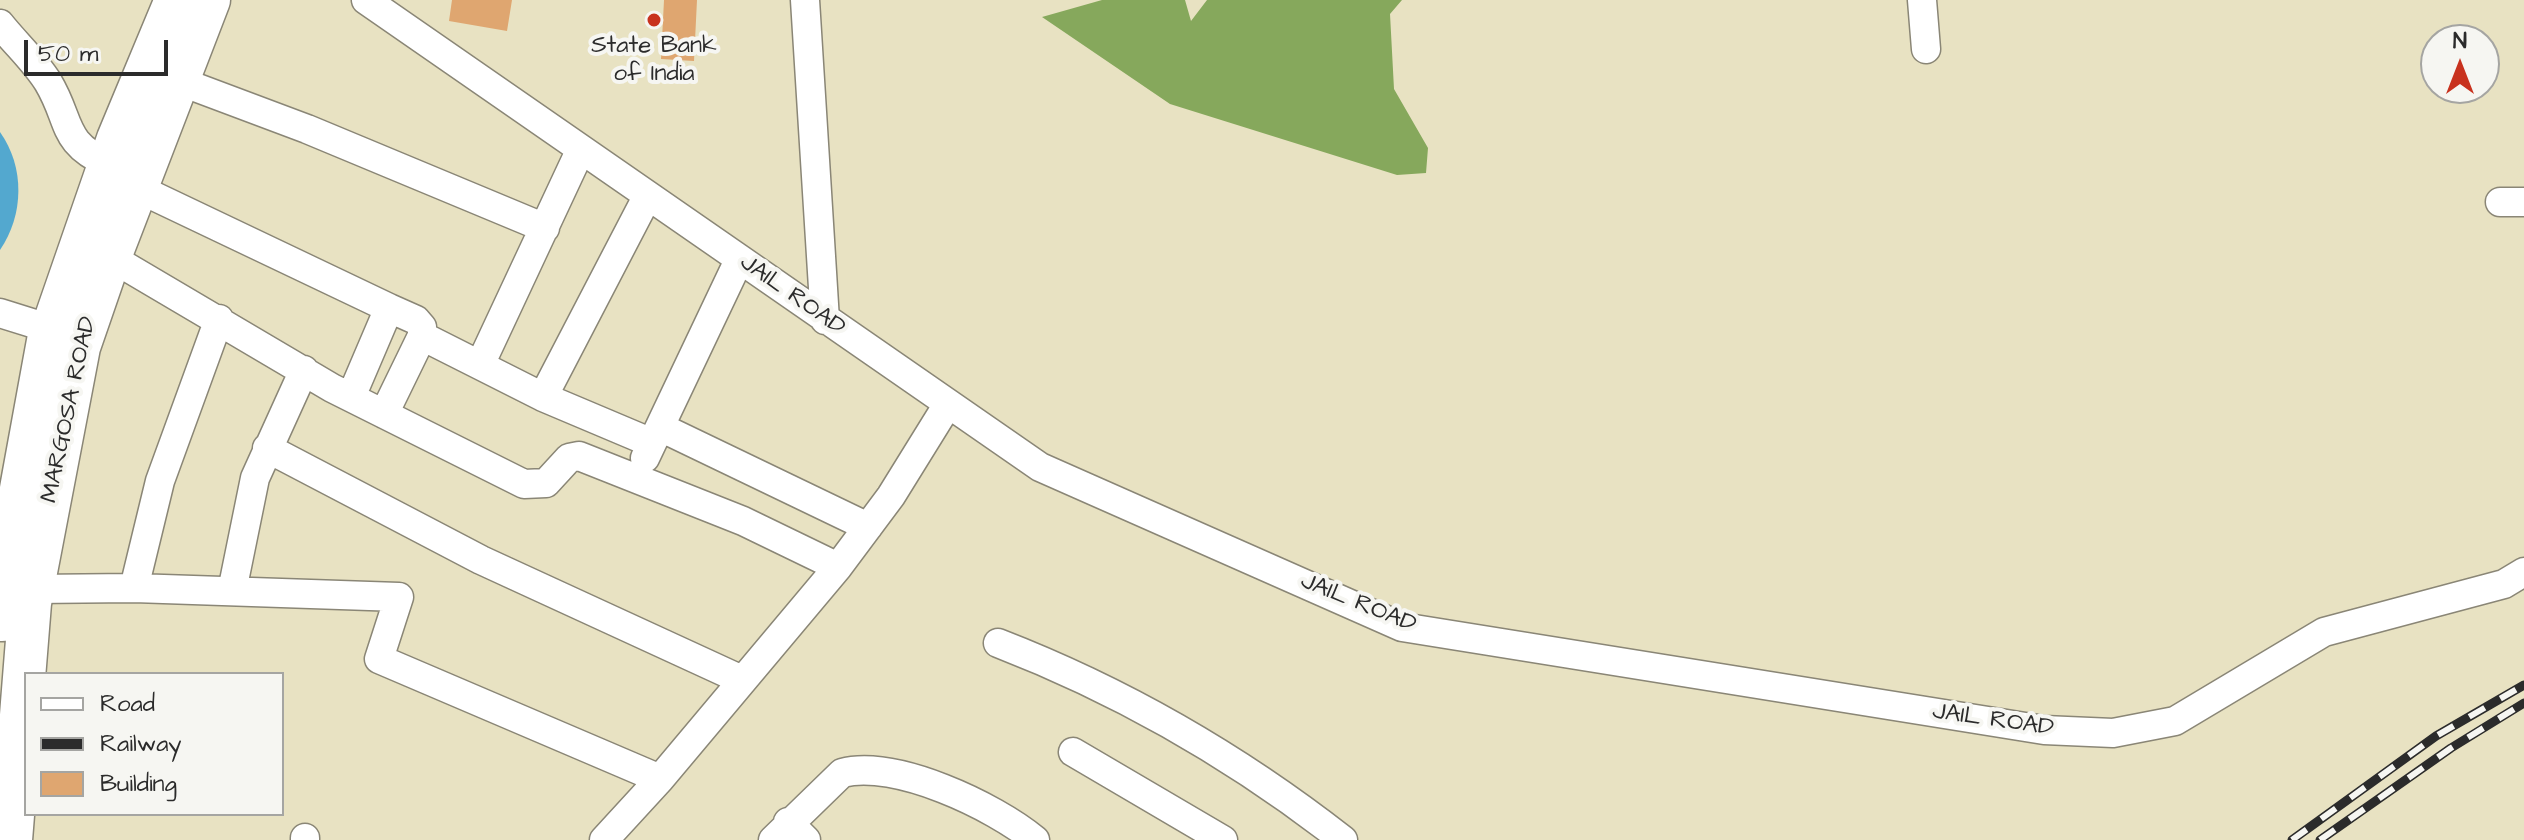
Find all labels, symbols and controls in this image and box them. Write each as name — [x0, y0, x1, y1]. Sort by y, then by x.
marker: State Bank of India — [645, 11, 663, 29]
scale bar — [28, 24, 172, 74]
north arrow — [2420, 24, 2500, 104]
text: N — [2453, 26, 2467, 57]
place label: State Bank of India — [591, 33, 717, 89]
text: 50 m — [38, 37, 98, 71]
street label: JAIL ROAD — [734, 249, 850, 343]
street label: MARGOSA ROAD — [36, 314, 104, 506]
street label: JAIL ROAD — [1296, 568, 1420, 640]
legend — [24, 672, 284, 816]
text: Road — [100, 687, 155, 721]
street label: JAIL ROAD — [1931, 698, 2055, 744]
text: Railway — [100, 727, 182, 761]
text: Building — [100, 767, 177, 801]

